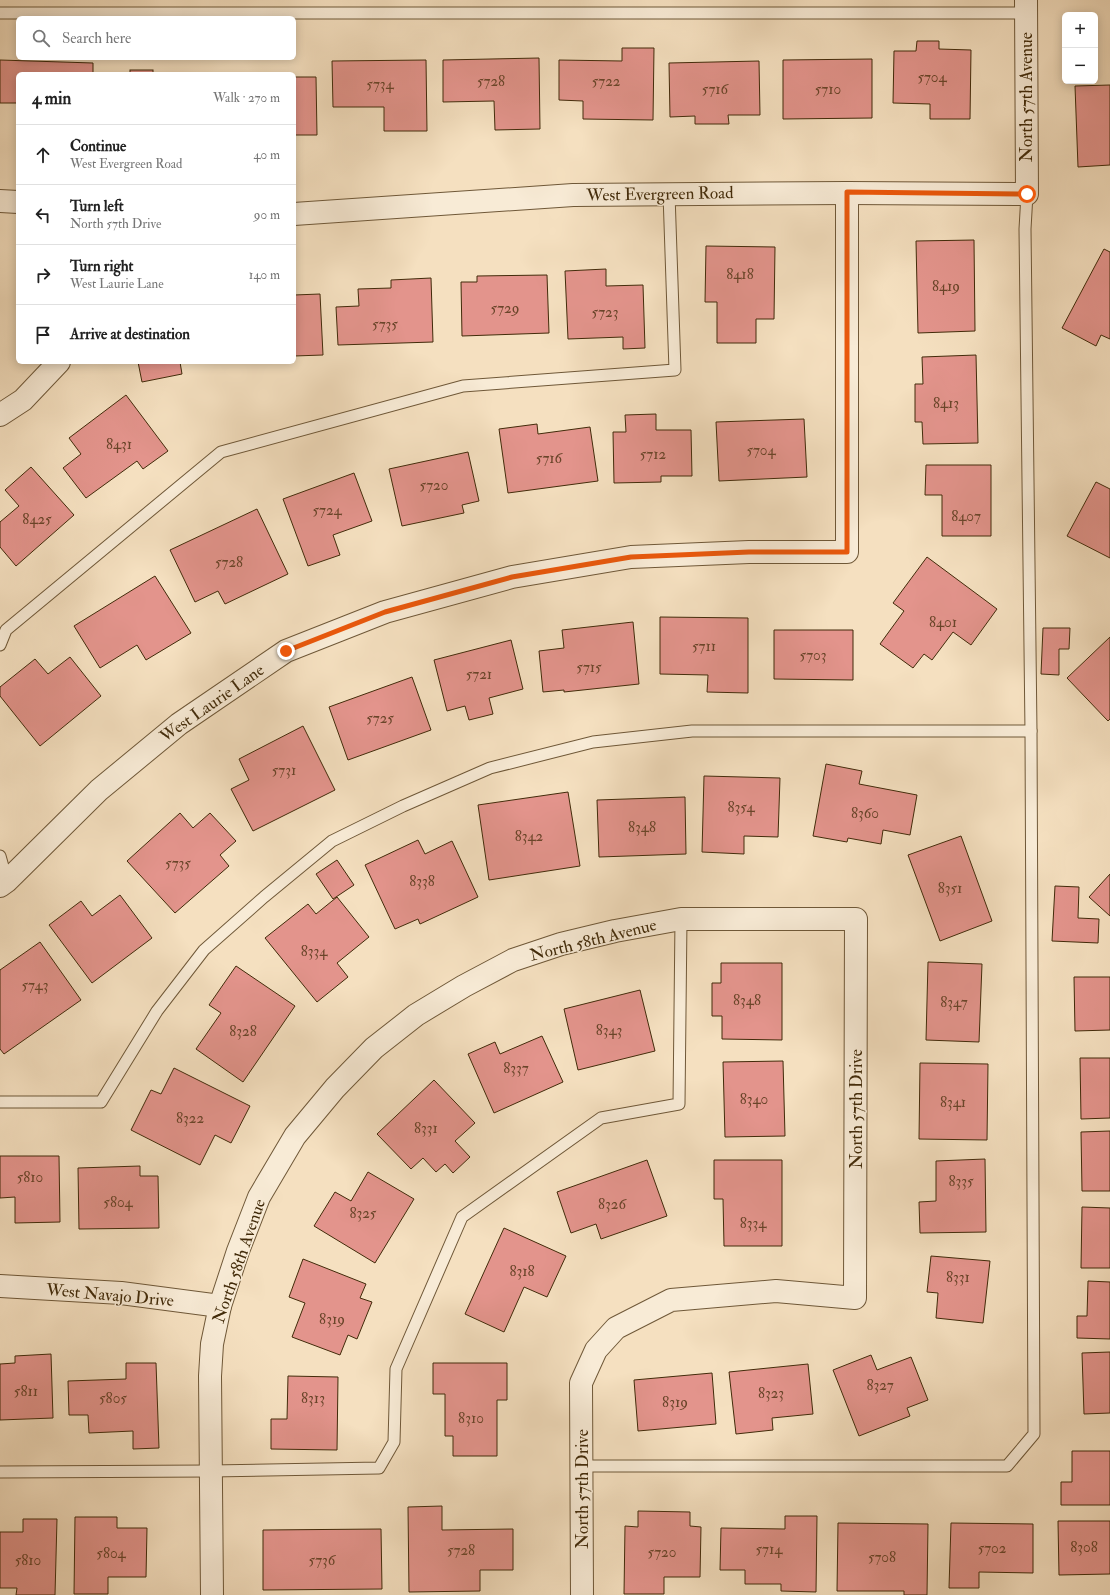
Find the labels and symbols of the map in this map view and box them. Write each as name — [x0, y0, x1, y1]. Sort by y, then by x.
street label: North 57th Avenue — [1016, 32, 1037, 162]
house number: 5704 — [917, 68, 947, 87]
house number: 5728 — [477, 72, 505, 91]
house number: 5722 — [592, 72, 621, 91]
house number: 5734 — [366, 75, 395, 94]
house number: 5716 — [702, 80, 730, 99]
house number: 5710 — [815, 80, 841, 99]
street label: West Evergreen Road — [585, 182, 734, 206]
route start — [1018, 185, 1036, 203]
house number: 8418 — [726, 265, 754, 284]
house number: 8419 — [932, 277, 960, 296]
house number: 5729 — [491, 299, 519, 318]
house number: 5723 — [592, 303, 618, 322]
house number: 5735 — [372, 315, 398, 334]
house number: 8413 — [933, 394, 959, 413]
house number: 8431 — [106, 435, 132, 454]
house number: 5704 — [746, 441, 776, 460]
house number: 5712 — [640, 445, 667, 464]
house number: 5716 — [536, 449, 564, 468]
house number: 5720 — [420, 476, 448, 495]
house number: 5724 — [312, 501, 342, 520]
house number: 8407 — [951, 507, 981, 526]
house number: 8425 — [22, 510, 52, 529]
house number: 5728 — [215, 553, 243, 572]
house number: 8401 — [929, 613, 957, 632]
house number: 5711 — [692, 637, 716, 656]
route end — [277, 642, 295, 660]
house number: 5703 — [800, 646, 826, 665]
house number: 5715 — [576, 658, 602, 677]
street label: West Laurie Lane — [155, 659, 268, 747]
house number: 5721 — [466, 665, 492, 684]
house number: 5725 — [366, 709, 394, 728]
house number: 5731 — [272, 761, 296, 780]
house number: 8354 — [727, 798, 755, 817]
house number: 8360 — [851, 804, 879, 823]
house number: 8348 — [628, 818, 656, 837]
house number: 8342 — [515, 827, 544, 846]
house number: 5735 — [165, 854, 191, 873]
house number: 8338 — [409, 872, 435, 891]
house number: 8351 — [938, 879, 962, 898]
street label: North 58th Avenue — [527, 914, 659, 966]
house number: 8334 — [301, 942, 328, 961]
house number: 5743 — [22, 976, 48, 995]
house number: 8348 — [733, 991, 761, 1010]
house number: 8347 — [940, 993, 968, 1012]
house number: 8343 — [596, 1021, 622, 1040]
house number: 8328 — [229, 1022, 257, 1041]
street label: North 57th Drive — [846, 1049, 867, 1169]
house number: 8337 — [503, 1059, 529, 1078]
house number: 8340 — [740, 1090, 768, 1109]
house number: 8341 — [940, 1093, 966, 1112]
house number: 8322 — [176, 1109, 204, 1128]
house number: 8331 — [414, 1119, 438, 1138]
house number: 5810 — [17, 1168, 43, 1187]
house number: 8335 — [948, 1172, 974, 1191]
house number: 5804 — [103, 1193, 134, 1212]
house number: 8326 — [598, 1195, 627, 1214]
street label: North 58th Avenue — [208, 1196, 270, 1326]
house number: 8325 — [350, 1204, 377, 1223]
house number: 8334 — [740, 1214, 767, 1233]
house number: 8318 — [509, 1262, 535, 1281]
house number: 8331 — [946, 1268, 970, 1287]
street label: West Navajo Drive — [44, 1279, 175, 1311]
house number: 8319 — [319, 1310, 345, 1329]
house number: 8327 — [866, 1376, 894, 1395]
house number: 5811 — [14, 1382, 38, 1401]
house number: 8323 — [758, 1384, 784, 1403]
house number: 5805 — [99, 1389, 127, 1408]
house number: 8313 — [301, 1389, 325, 1408]
house number: 8319 — [662, 1393, 688, 1412]
house number: 8310 — [458, 1409, 484, 1428]
street label: North 57th Drive — [572, 1429, 593, 1549]
house number: 8308 — [1070, 1538, 1098, 1557]
house number: 5702 — [978, 1539, 1007, 1558]
house number: 5714 — [756, 1540, 783, 1559]
house number: 5728 — [447, 1541, 475, 1560]
house number: 5720 — [648, 1543, 676, 1562]
house number: 5804 — [96, 1544, 127, 1563]
house number: 5708 — [868, 1548, 896, 1567]
house number: 5810 — [15, 1551, 41, 1570]
house number: 5736 — [309, 1551, 337, 1570]

